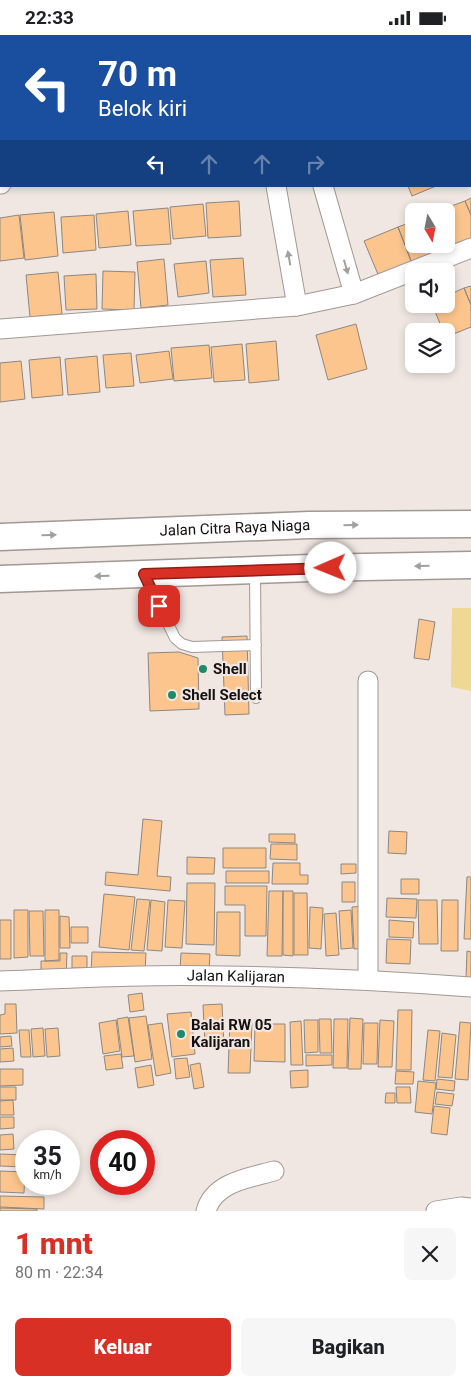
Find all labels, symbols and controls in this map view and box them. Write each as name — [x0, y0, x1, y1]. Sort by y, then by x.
text: 22:33 — [25, 6, 74, 29]
text: 70 m — [98, 54, 177, 95]
icon: left — [15, 55, 80, 120]
text: Belok kiri — [98, 96, 187, 121]
icon: left — [142, 150, 170, 178]
icon: ahead — [195, 150, 223, 178]
icon: ahead — [248, 150, 276, 178]
icon: right — [301, 150, 329, 178]
north arrow — [405, 203, 455, 253]
map controls — [405, 203, 455, 373]
one-way arrow — [284, 249, 292, 265]
one-way arrow — [342, 259, 350, 274]
button: sound — [405, 263, 455, 313]
button: layers — [405, 323, 455, 373]
street label: Jalan Citra Raya Niaga — [159, 516, 310, 540]
one-way arrow — [343, 521, 359, 529]
one-way arrow — [41, 531, 57, 539]
position arrow — [304, 541, 356, 593]
one-way arrow — [414, 562, 430, 570]
one-way arrow — [94, 572, 110, 580]
pin — [138, 585, 180, 627]
icon: arrive — [145, 592, 173, 620]
place label: Shell — [213, 660, 247, 678]
marker: Shell — [197, 663, 209, 675]
place label: Shell Select — [182, 686, 262, 704]
marker: Shell Select — [166, 689, 178, 701]
street label: Jalan Kalijaran — [187, 966, 285, 986]
place label: Balai RW 05 Kalijaran — [191, 1016, 272, 1051]
marker: Balai RW 05 Kalijaran — [175, 1028, 187, 1040]
speed limit sign: 40 — [90, 1130, 155, 1195]
text: 35 — [33, 1142, 62, 1171]
text: km/h — [33, 1168, 62, 1182]
text: 1 mnt — [15, 1226, 93, 1261]
button: close — [404, 1228, 456, 1280]
text: 80 m · 22:34 — [15, 1263, 103, 1282]
button: Keluar — [15, 1318, 231, 1376]
button: Bagikan — [241, 1318, 456, 1376]

